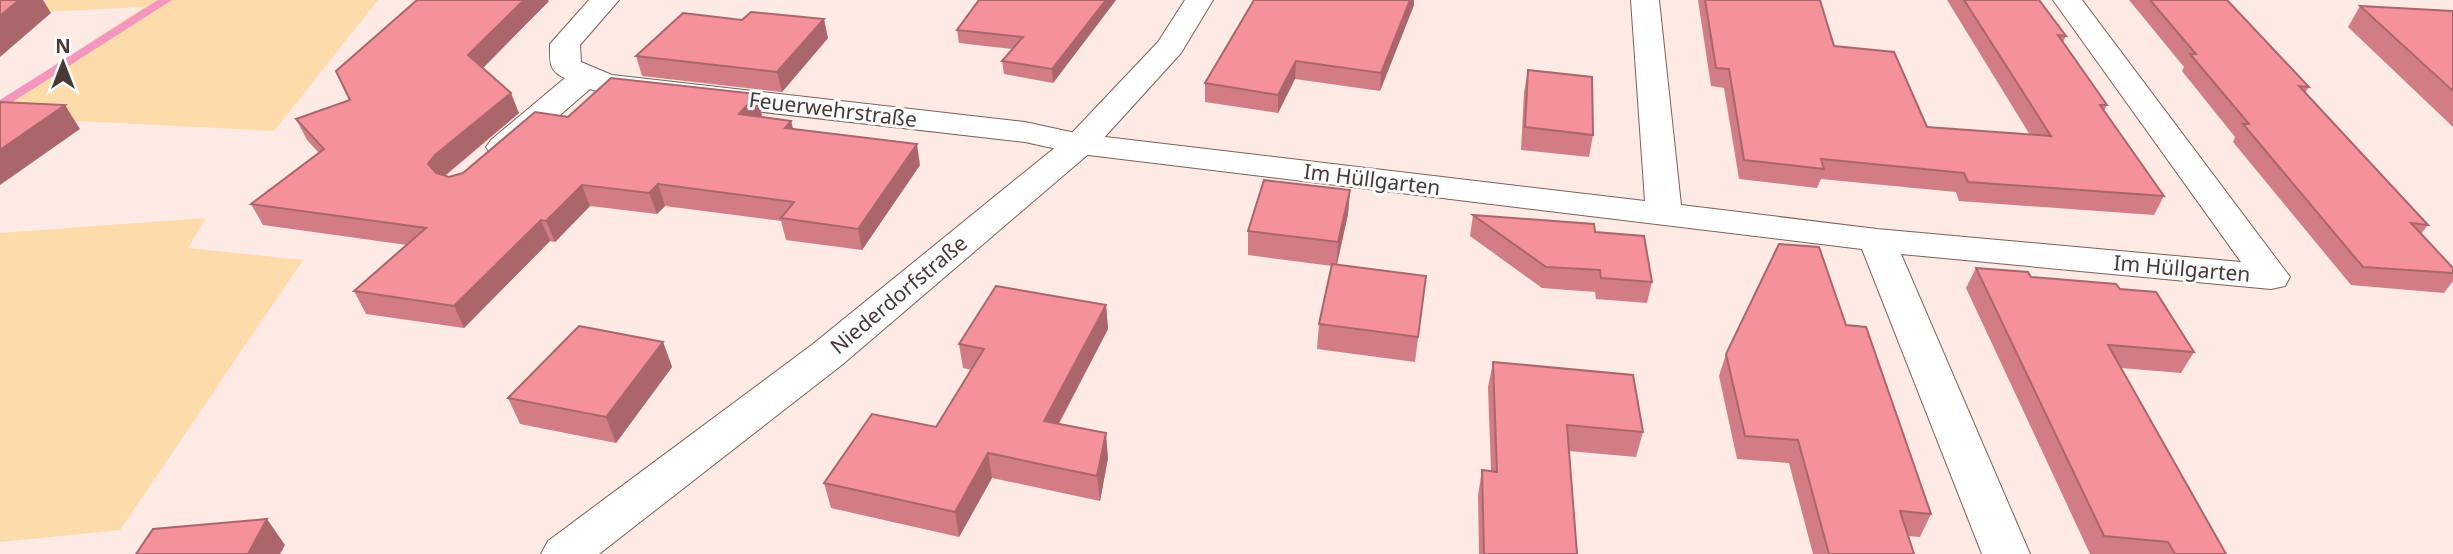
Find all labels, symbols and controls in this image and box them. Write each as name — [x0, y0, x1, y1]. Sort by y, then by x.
north arrow — [28, 28, 98, 98]
text: N — [55, 33, 71, 59]
street label: Feuerwehrstraße — [748, 85, 919, 133]
street label: Im Hüllgarten — [1302, 157, 1442, 201]
street label: Niederdorfstraße — [824, 229, 973, 360]
street label: Im Hüllgarten — [2112, 248, 2252, 288]

